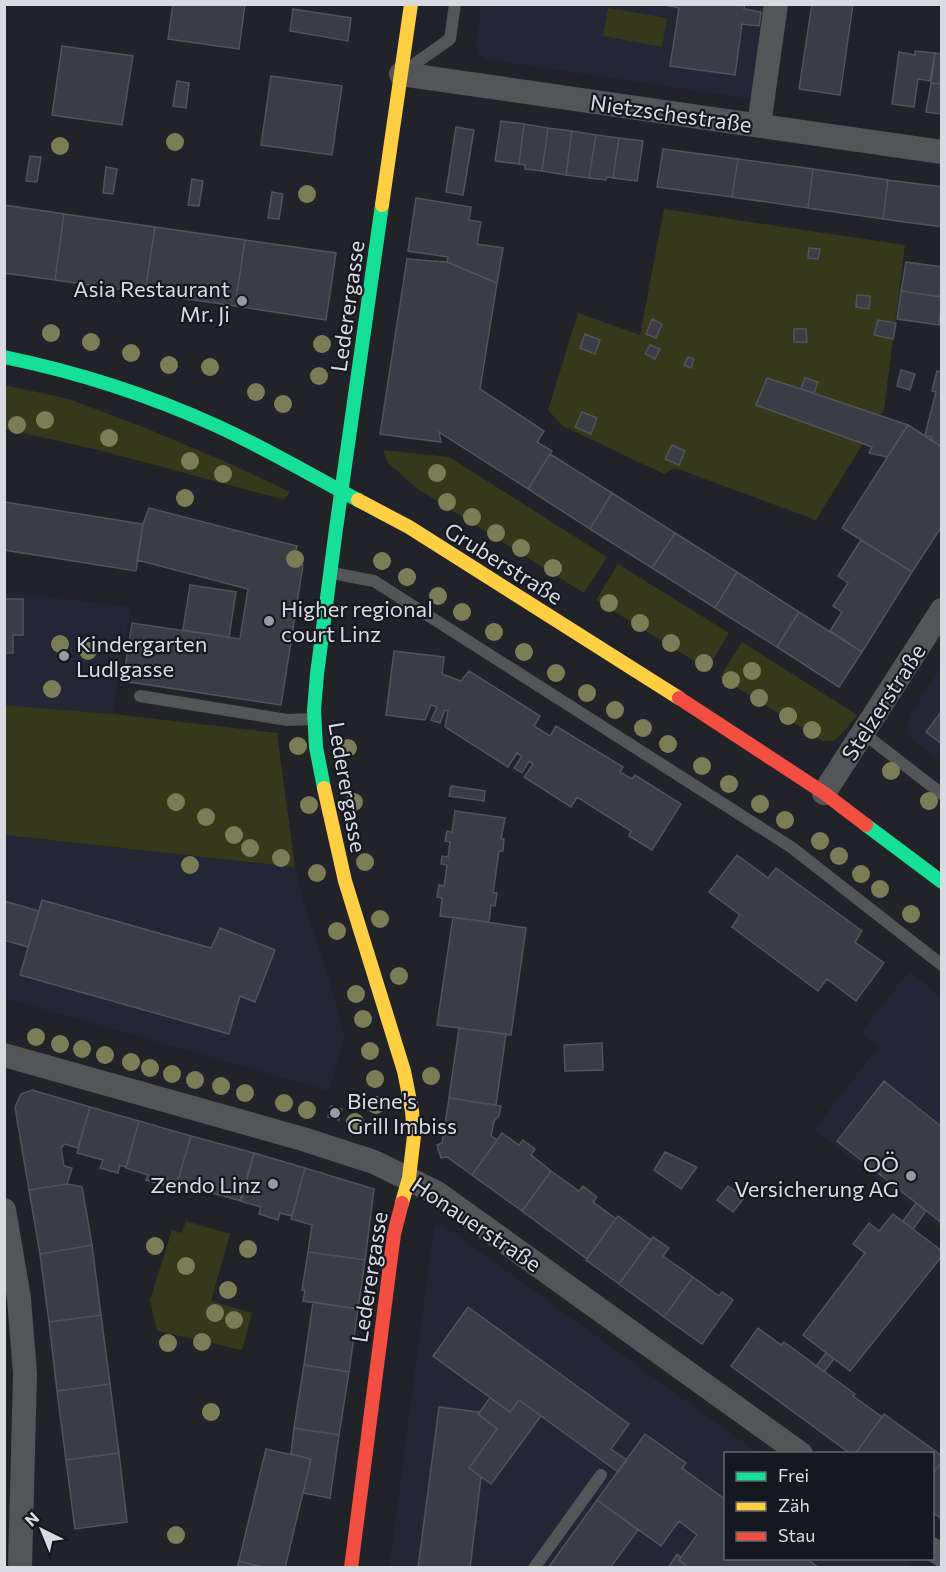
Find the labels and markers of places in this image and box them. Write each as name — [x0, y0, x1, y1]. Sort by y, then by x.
place label: Asia Restaurant Mr. Ji — [73, 275, 230, 327]
marker: Asia Restaurant Mr. Ji — [235, 294, 249, 308]
place label: Higher regional court Linz — [281, 595, 433, 647]
marker: Higher regional court Linz — [262, 614, 276, 628]
place label: Kindergarten Ludlgasse — [76, 630, 207, 682]
marker: Kindergarten Ludlgasse — [57, 649, 71, 663]
place label: Biene's Grill Imbiss — [347, 1087, 457, 1139]
marker: Biene's Grill Imbiss — [328, 1106, 342, 1120]
place label: OÖ Versicherung AG — [734, 1150, 899, 1202]
marker: OÖ Versicherung AG — [904, 1169, 918, 1183]
place label: Zendo Linz — [150, 1171, 261, 1198]
marker: Zendo Linz — [266, 1177, 280, 1191]

